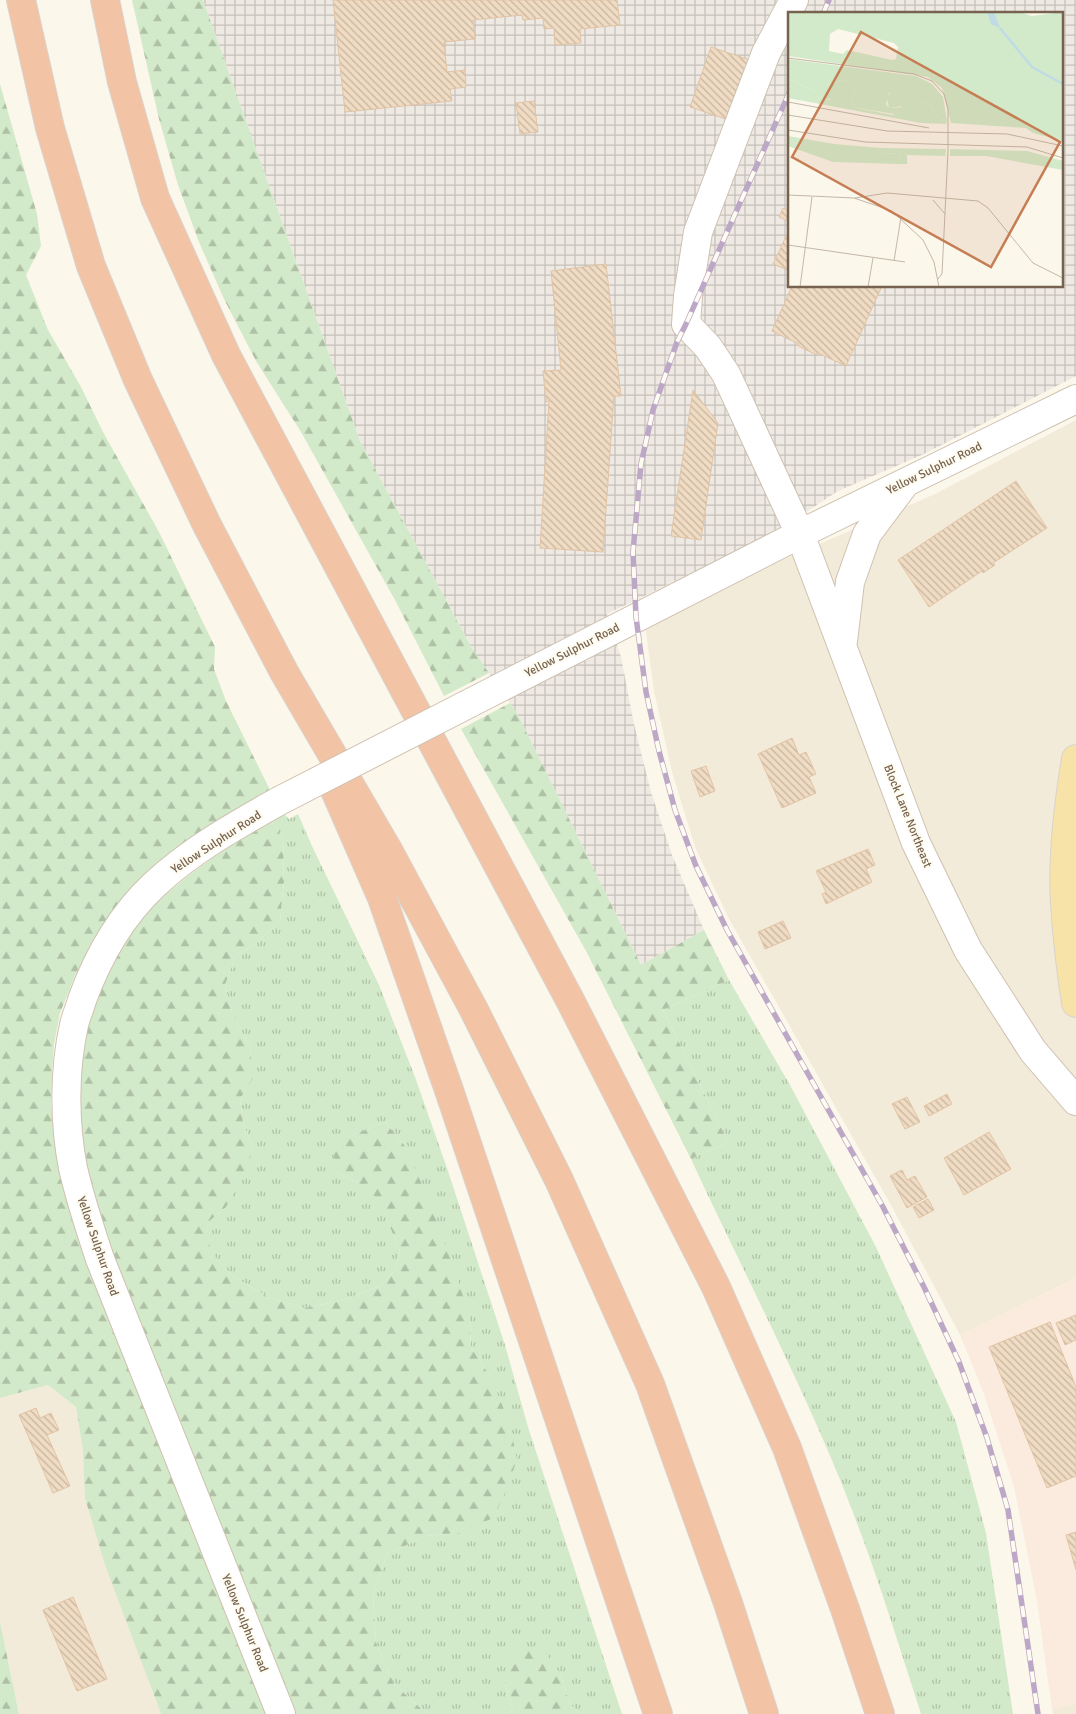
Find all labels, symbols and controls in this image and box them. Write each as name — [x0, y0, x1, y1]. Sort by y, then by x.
inset map — [788, 12, 1064, 288]
street label: Yellow Sulphur Road — [884, 439, 984, 498]
street label: Yellow Sulphur Road — [522, 620, 622, 681]
street label: Block Lane Northeast — [880, 762, 935, 870]
street label: Yellow Sulphur Road — [168, 808, 264, 877]
street label: Yellow Sulphur Road — [73, 1194, 122, 1298]
street label: Yellow Sulphur Road — [218, 1572, 271, 1674]

